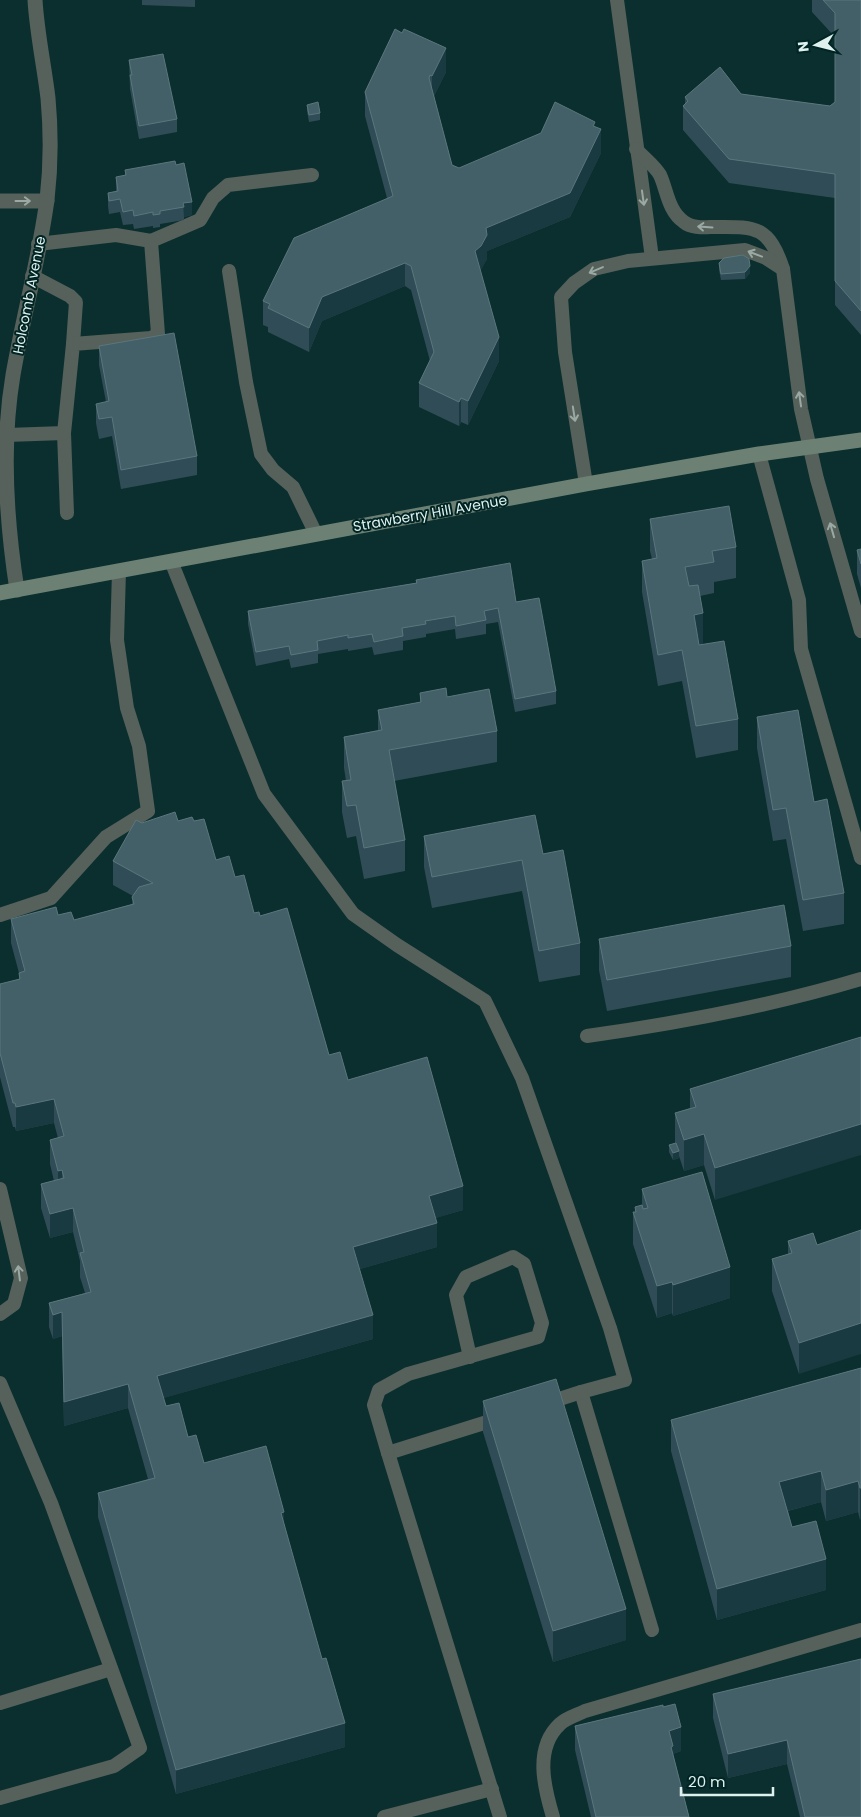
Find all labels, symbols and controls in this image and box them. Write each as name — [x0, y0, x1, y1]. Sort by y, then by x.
north arrow — [791, 20, 841, 70]
text: N — [793, 40, 814, 53]
one-way arrow — [639, 189, 649, 205]
one-way arrow — [15, 196, 31, 206]
one-way arrow — [697, 222, 713, 231]
street label: Holcomb Avenue — [8, 234, 50, 356]
one-way arrow — [748, 249, 764, 258]
one-way arrow — [589, 266, 604, 276]
one-way arrow — [795, 391, 805, 407]
one-way arrow — [569, 406, 579, 422]
street label: Strawberry Hill Avenue — [351, 490, 509, 536]
one-way arrow — [827, 523, 837, 539]
one-way arrow — [14, 1265, 24, 1281]
scale bar — [681, 1764, 774, 1796]
text: 20 m — [688, 1771, 726, 1792]

